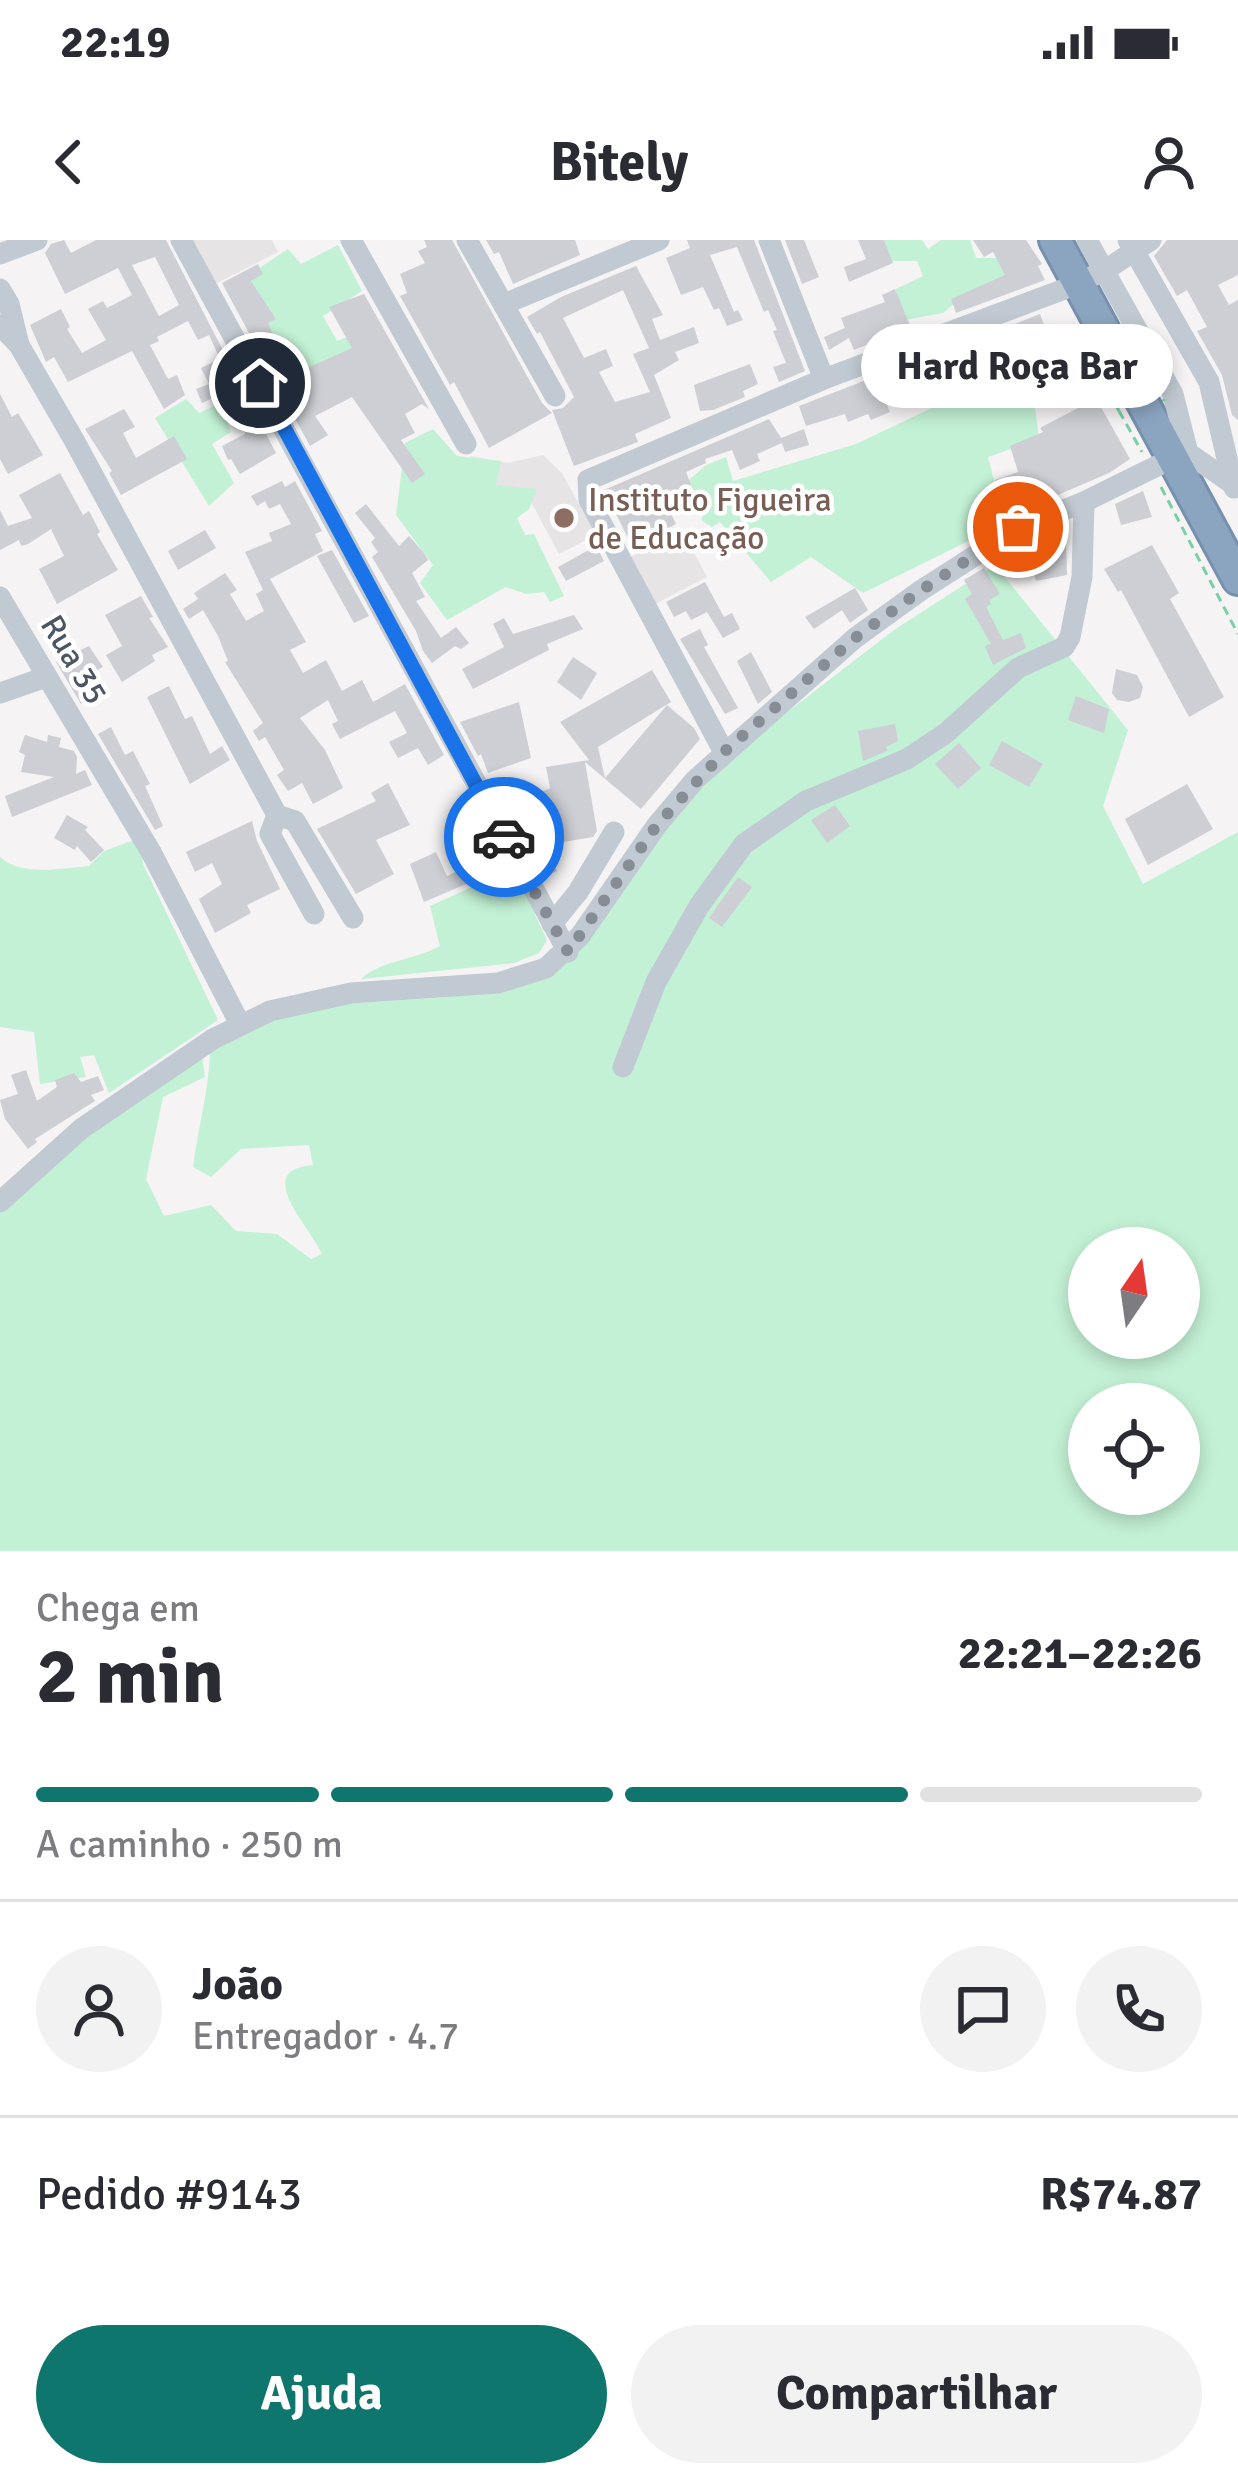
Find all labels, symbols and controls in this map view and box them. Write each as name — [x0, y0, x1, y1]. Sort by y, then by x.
text: 22:19 — [60, 15, 170, 70]
icon: back — [36, 129, 102, 195]
text: Bitely — [550, 129, 688, 196]
icon: person — [1136, 129, 1202, 195]
callout: Hard Roça Bar — [862, 323, 1174, 407]
pin — [209, 332, 311, 434]
text: Hard Roça Bar — [896, 342, 1138, 390]
icon: home — [227, 350, 293, 416]
pin — [967, 476, 1069, 578]
place label: Instituto Figueira de Educação — [588, 480, 832, 559]
icon: bag — [985, 494, 1051, 560]
marker: Instituto Figueira de Educação — [551, 505, 577, 531]
street label: Rua 35 — [31, 608, 116, 712]
courier — [444, 777, 564, 897]
icon: car — [471, 804, 537, 870]
north arrow — [1068, 1227, 1200, 1359]
map controls — [1068, 1227, 1200, 1515]
button: locate — [1068, 1383, 1200, 1515]
text: Chega em — [36, 1584, 200, 1632]
text: 22:21–22:26 — [958, 1626, 1202, 1681]
text: 2 min — [36, 1629, 224, 1725]
text: A caminho · 250 m — [36, 1820, 343, 1868]
button: person — [36, 1946, 162, 2072]
button: chat — [920, 1946, 1046, 2072]
button: phone — [1076, 1946, 1202, 2072]
text: João — [192, 1957, 283, 2012]
text: Entregador · 4.7 — [192, 2012, 459, 2060]
text: Pedido #9143 — [36, 2167, 302, 2222]
text: R$74.87 — [1040, 2167, 1202, 2222]
button: Ajuda — [36, 2325, 607, 2463]
button: Compartilhar — [631, 2325, 1202, 2463]

